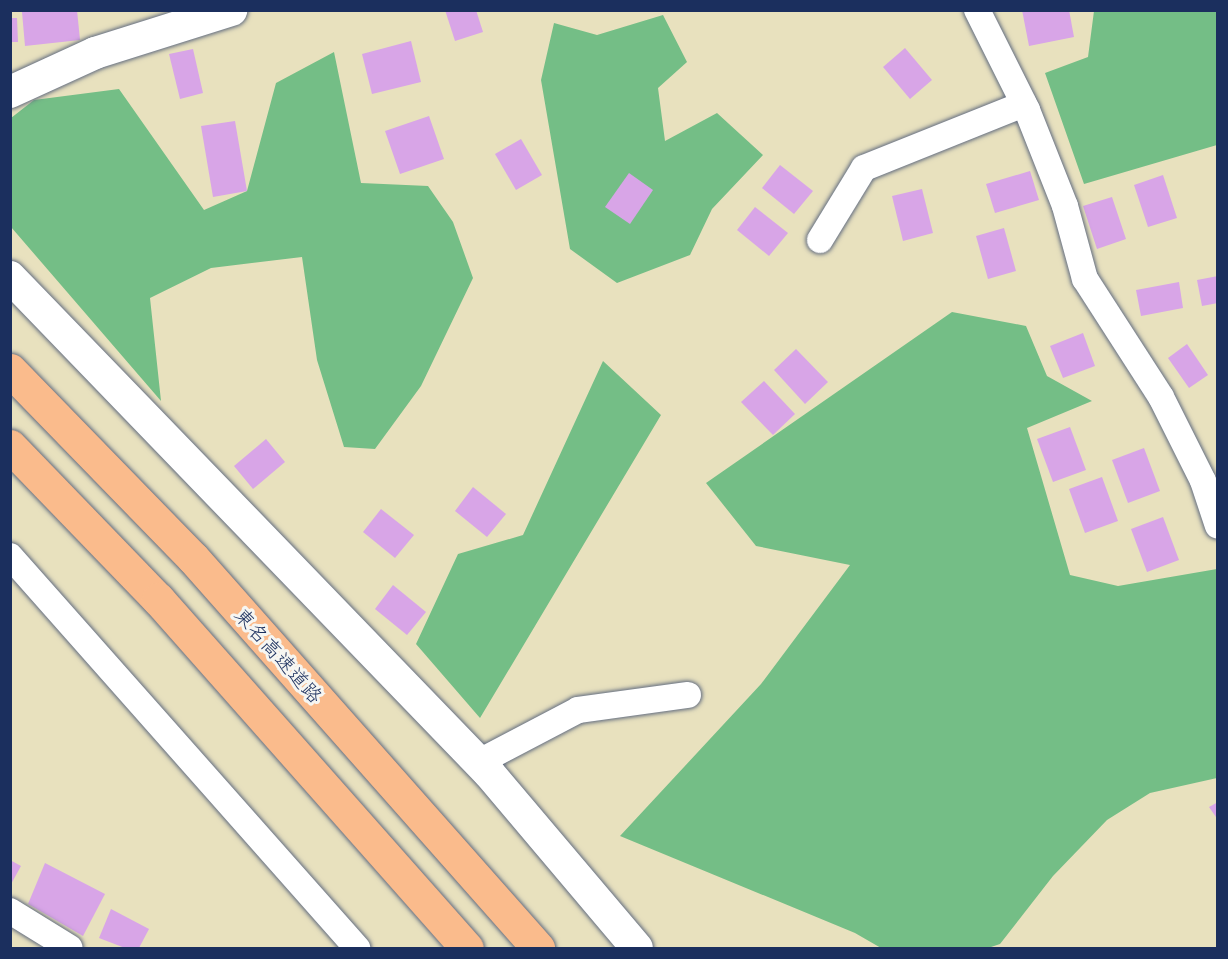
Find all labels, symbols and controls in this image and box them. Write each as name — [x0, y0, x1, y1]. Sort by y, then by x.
street label: 東名高速道路 — [230, 602, 328, 708]

